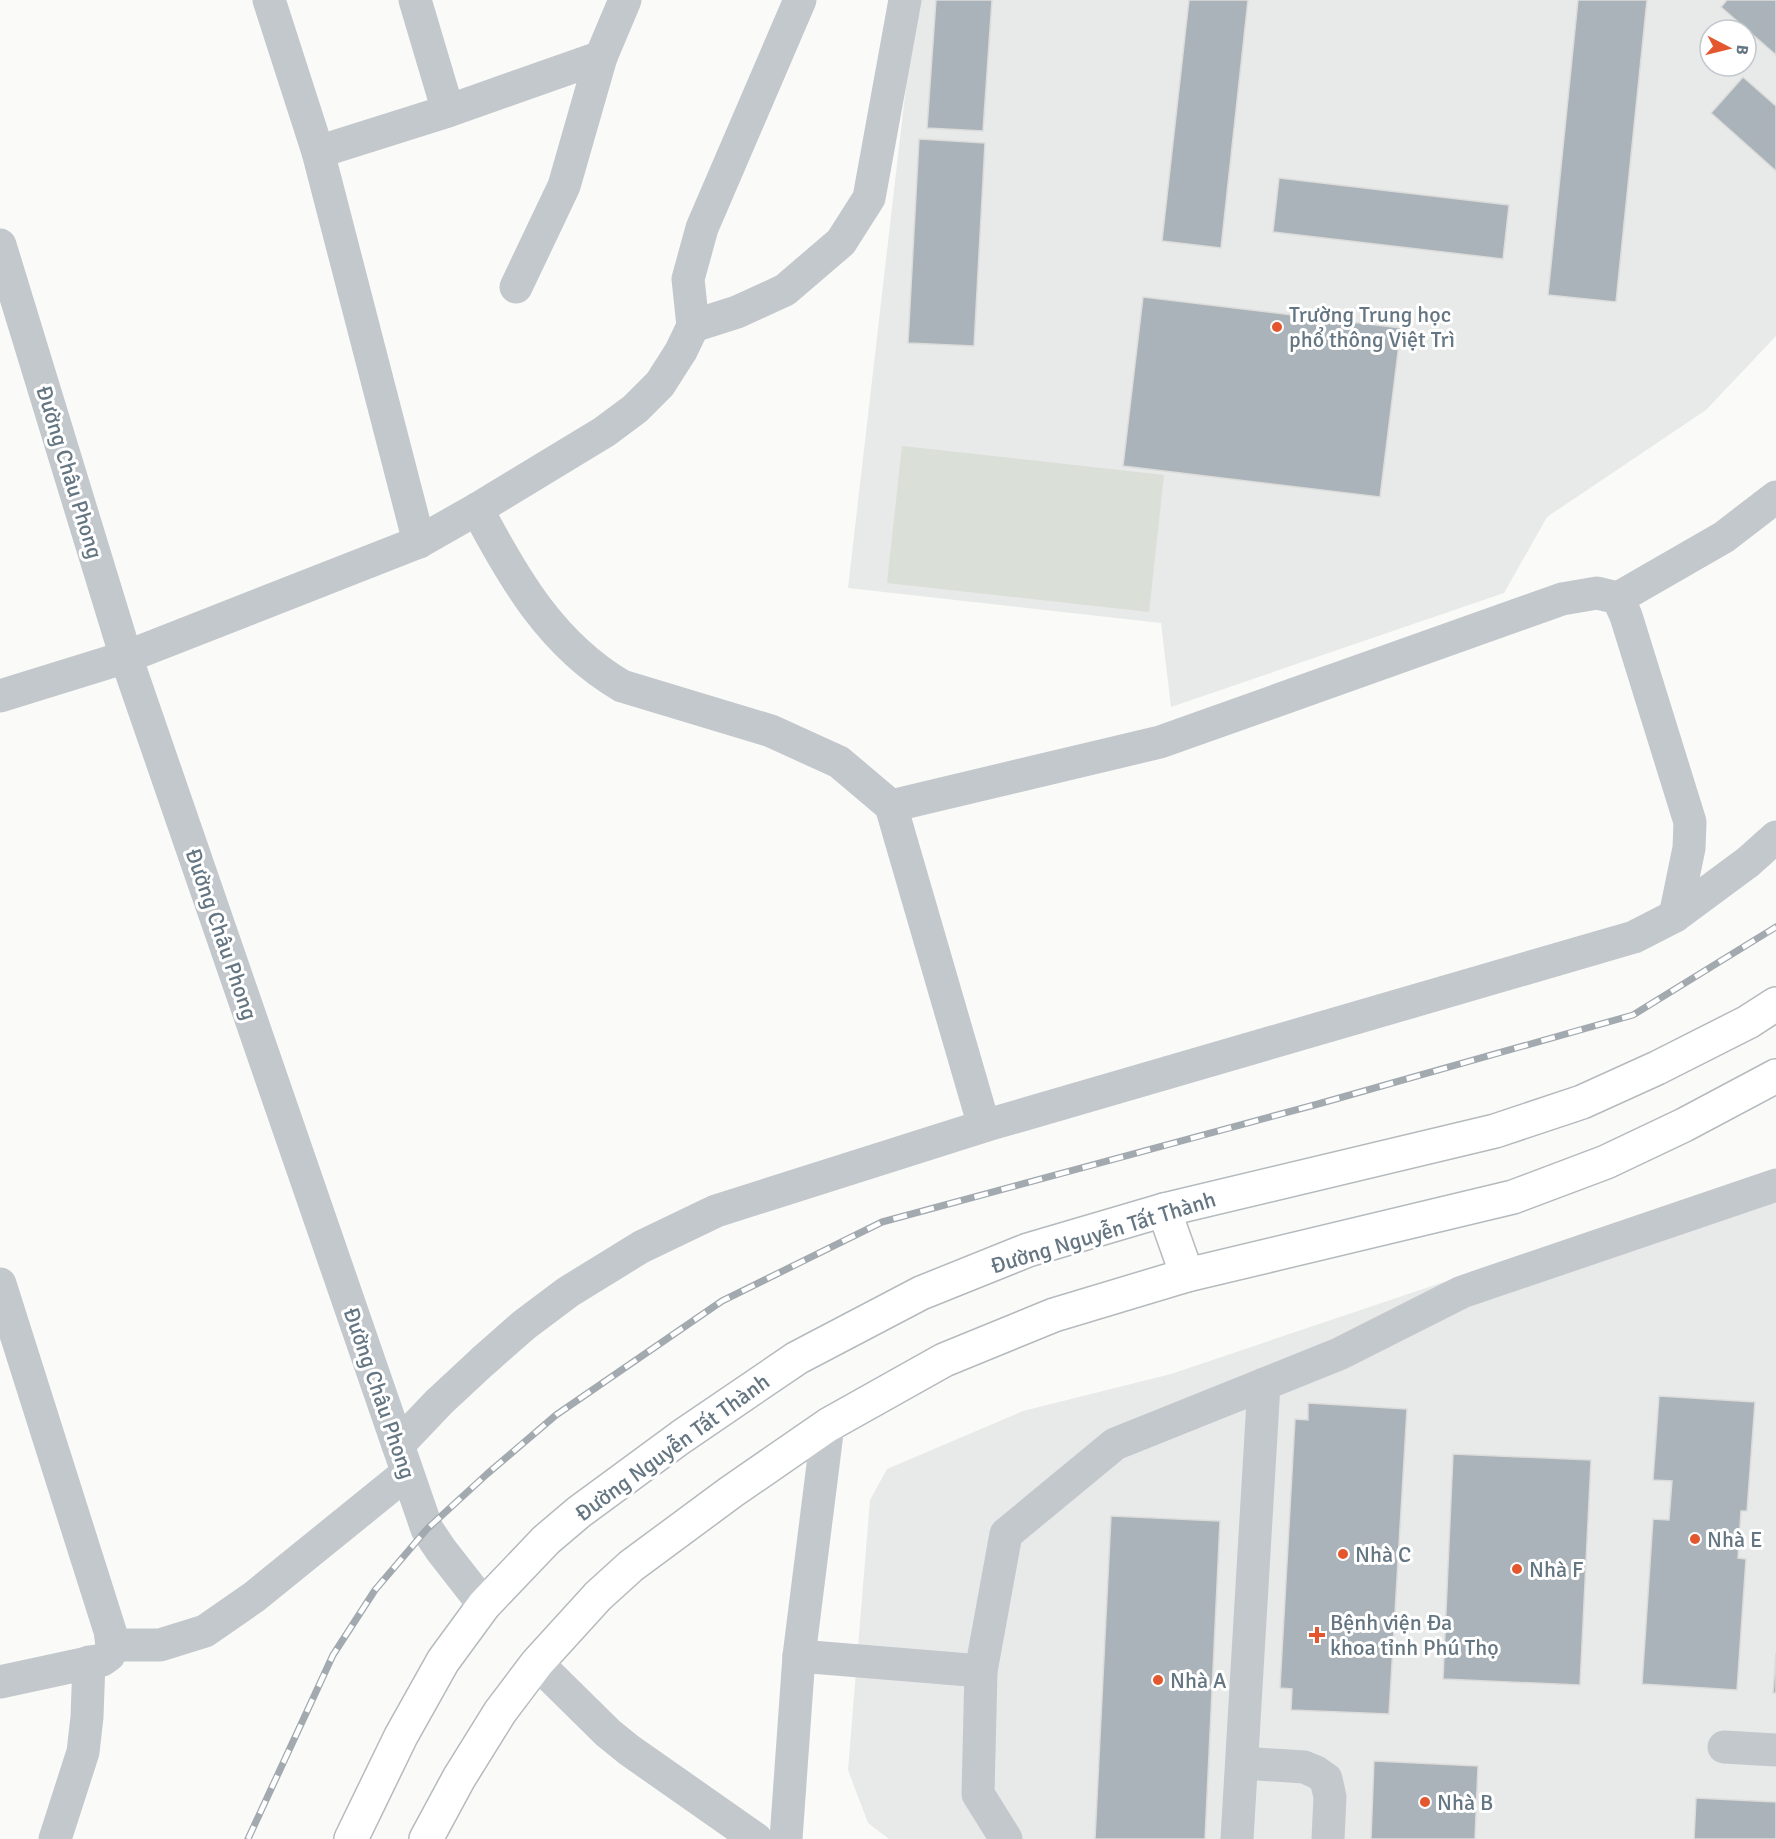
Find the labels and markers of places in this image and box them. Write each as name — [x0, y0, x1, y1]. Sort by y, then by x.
place label: Trường Trung học phổ thông Việt Trì — [1289, 301, 1455, 353]
marker: Trường Trung học phổ thông Việt Trì — [1270, 320, 1284, 334]
place label: Nhà E — [1707, 1526, 1762, 1553]
marker: Nhà E — [1688, 1532, 1702, 1546]
place label: Nhà C — [1355, 1541, 1411, 1568]
marker: Nhà C — [1336, 1547, 1350, 1561]
place label: Nhà F — [1529, 1556, 1583, 1583]
marker: Nhà F — [1510, 1562, 1524, 1576]
place label: Bệnh viện Đa khoa tỉnh Phú Thọ — [1330, 1609, 1499, 1661]
marker: Bệnh viện Đa khoa tỉnh Phú Thọ — [1308, 1626, 1326, 1644]
place label: Nhà A — [1170, 1667, 1227, 1694]
marker: Nhà A — [1151, 1673, 1165, 1687]
place label: Nhà B — [1437, 1789, 1493, 1816]
marker: Nhà B — [1418, 1795, 1432, 1809]

